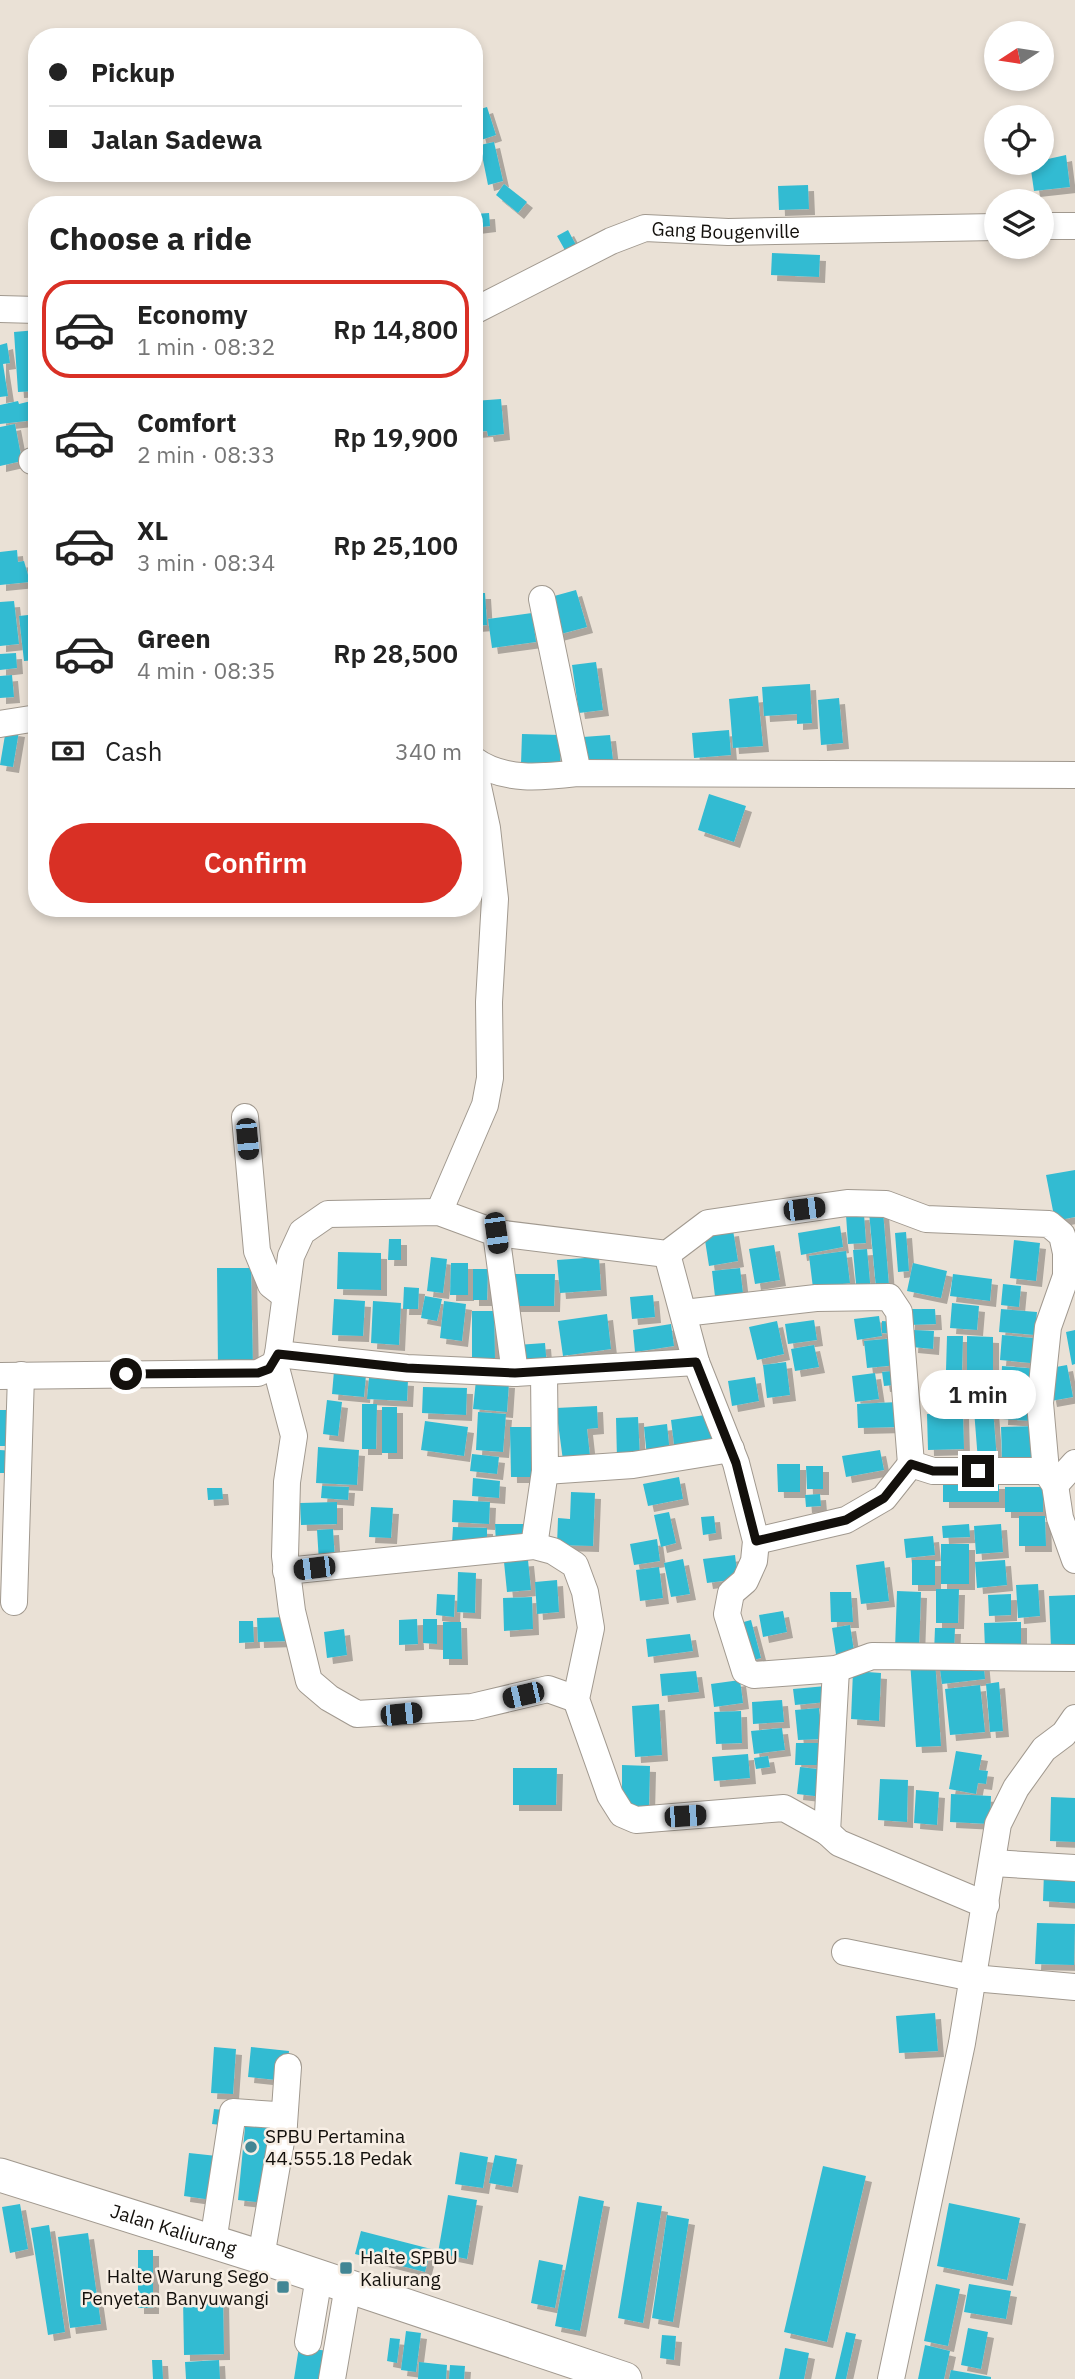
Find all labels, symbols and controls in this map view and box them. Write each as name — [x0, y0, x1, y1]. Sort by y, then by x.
north arrow — [984, 21, 1054, 91]
map controls — [984, 21, 1054, 259]
text: Pickup — [91, 55, 175, 89]
button: locate — [984, 105, 1054, 175]
text: Jalan Sadewa — [91, 122, 262, 156]
button: layers — [984, 189, 1054, 259]
street label: Gang Bougenville — [651, 216, 800, 244]
text: Choose a ride — [49, 217, 252, 259]
text: Economy — [137, 297, 248, 331]
icon: car — [53, 298, 116, 361]
text: Rp 14,800 — [333, 312, 458, 346]
text: 1 min · 08:32 — [137, 331, 275, 361]
text: Comfort — [137, 405, 236, 439]
icon: car — [53, 406, 116, 469]
text: Rp 19,900 — [333, 420, 458, 454]
text: 2 min · 08:33 — [137, 439, 275, 469]
text: XL — [137, 513, 168, 547]
icon: car — [53, 514, 116, 577]
text: Rp 25,100 — [333, 528, 458, 562]
text: 3 min · 08:34 — [137, 547, 275, 577]
text: Green — [137, 621, 211, 655]
icon: car — [53, 622, 116, 685]
text: Rp 28,500 — [333, 636, 458, 670]
text: 4 min · 08:35 — [137, 655, 275, 685]
icon: cash — [49, 732, 87, 770]
text: Cash — [105, 734, 162, 768]
text: 340 m — [395, 736, 462, 766]
button: Confirm — [49, 823, 462, 903]
car — [235, 1117, 260, 1161]
car — [782, 1196, 827, 1222]
car — [483, 1211, 510, 1255]
route start — [110, 1358, 142, 1390]
callout: 1 min — [920, 1370, 1036, 1418]
text: 1 min — [948, 1379, 1008, 1409]
route end — [962, 1455, 994, 1487]
car — [292, 1555, 337, 1581]
car — [501, 1680, 546, 1710]
car — [380, 1701, 423, 1727]
car — [664, 1804, 707, 1828]
place label: SPBU Pertamina 44.555.18 Pedak — [265, 2124, 412, 2170]
marker: SPBU Pertamina 44.555.18 Pedak — [243, 2139, 259, 2155]
street label: Jalan Kaliurang — [108, 2198, 240, 2261]
place label: Halte SPBU Kaliurang — [360, 2245, 458, 2291]
marker: Halte SPBU Kaliurang — [338, 2260, 354, 2276]
place label: Halte Warung Sego Penyetan Banyuwangi — [81, 2264, 269, 2310]
marker: Halte Warung Sego Penyetan Banyuwangi — [275, 2279, 291, 2295]

